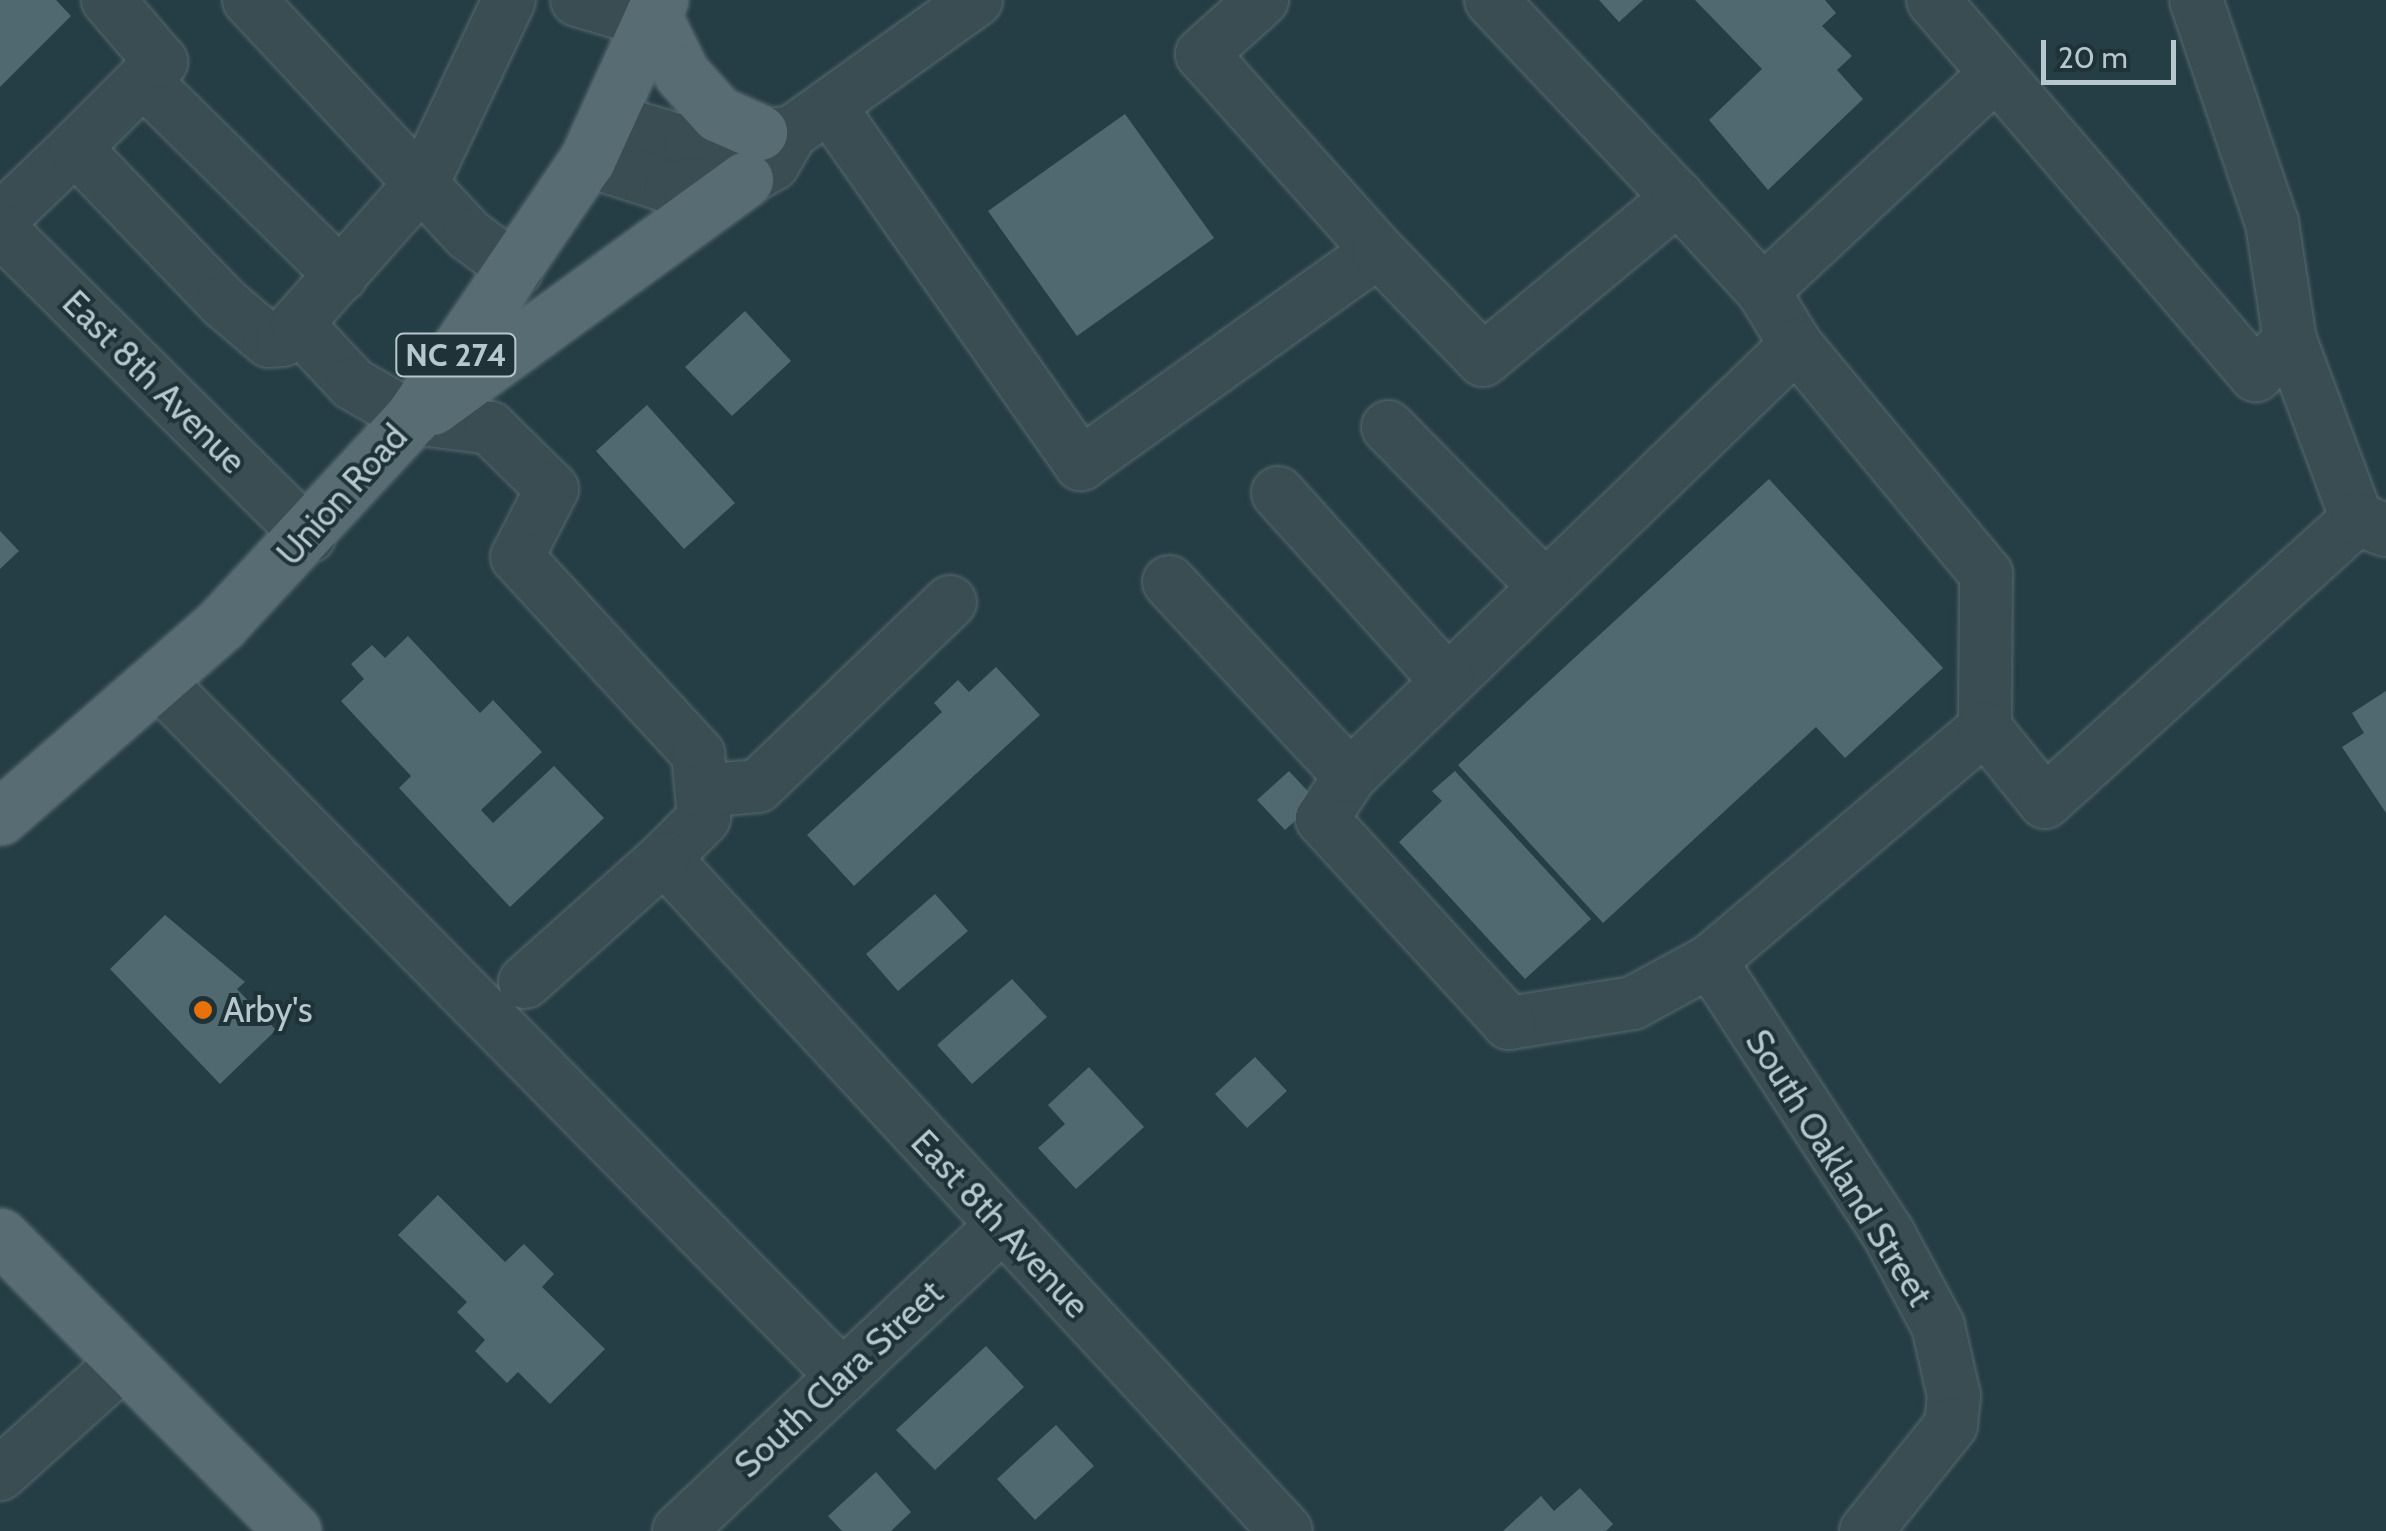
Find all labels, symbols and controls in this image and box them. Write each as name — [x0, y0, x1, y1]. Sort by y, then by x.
scale bar — [2046, 20, 2181, 82]
text: 20 m — [2058, 39, 2128, 76]
street label: East 8th Avenue — [54, 282, 254, 482]
road number: NC 274 — [394, 328, 518, 382]
street label: Union Road — [268, 416, 416, 574]
place label: Arby's — [223, 989, 312, 1031]
marker: Arby's — [192, 999, 214, 1021]
street label: South Oakland Street — [1737, 1022, 1941, 1314]
street label: East 8th Avenue — [902, 1121, 1098, 1327]
street label: South Clara Street — [726, 1272, 952, 1486]

